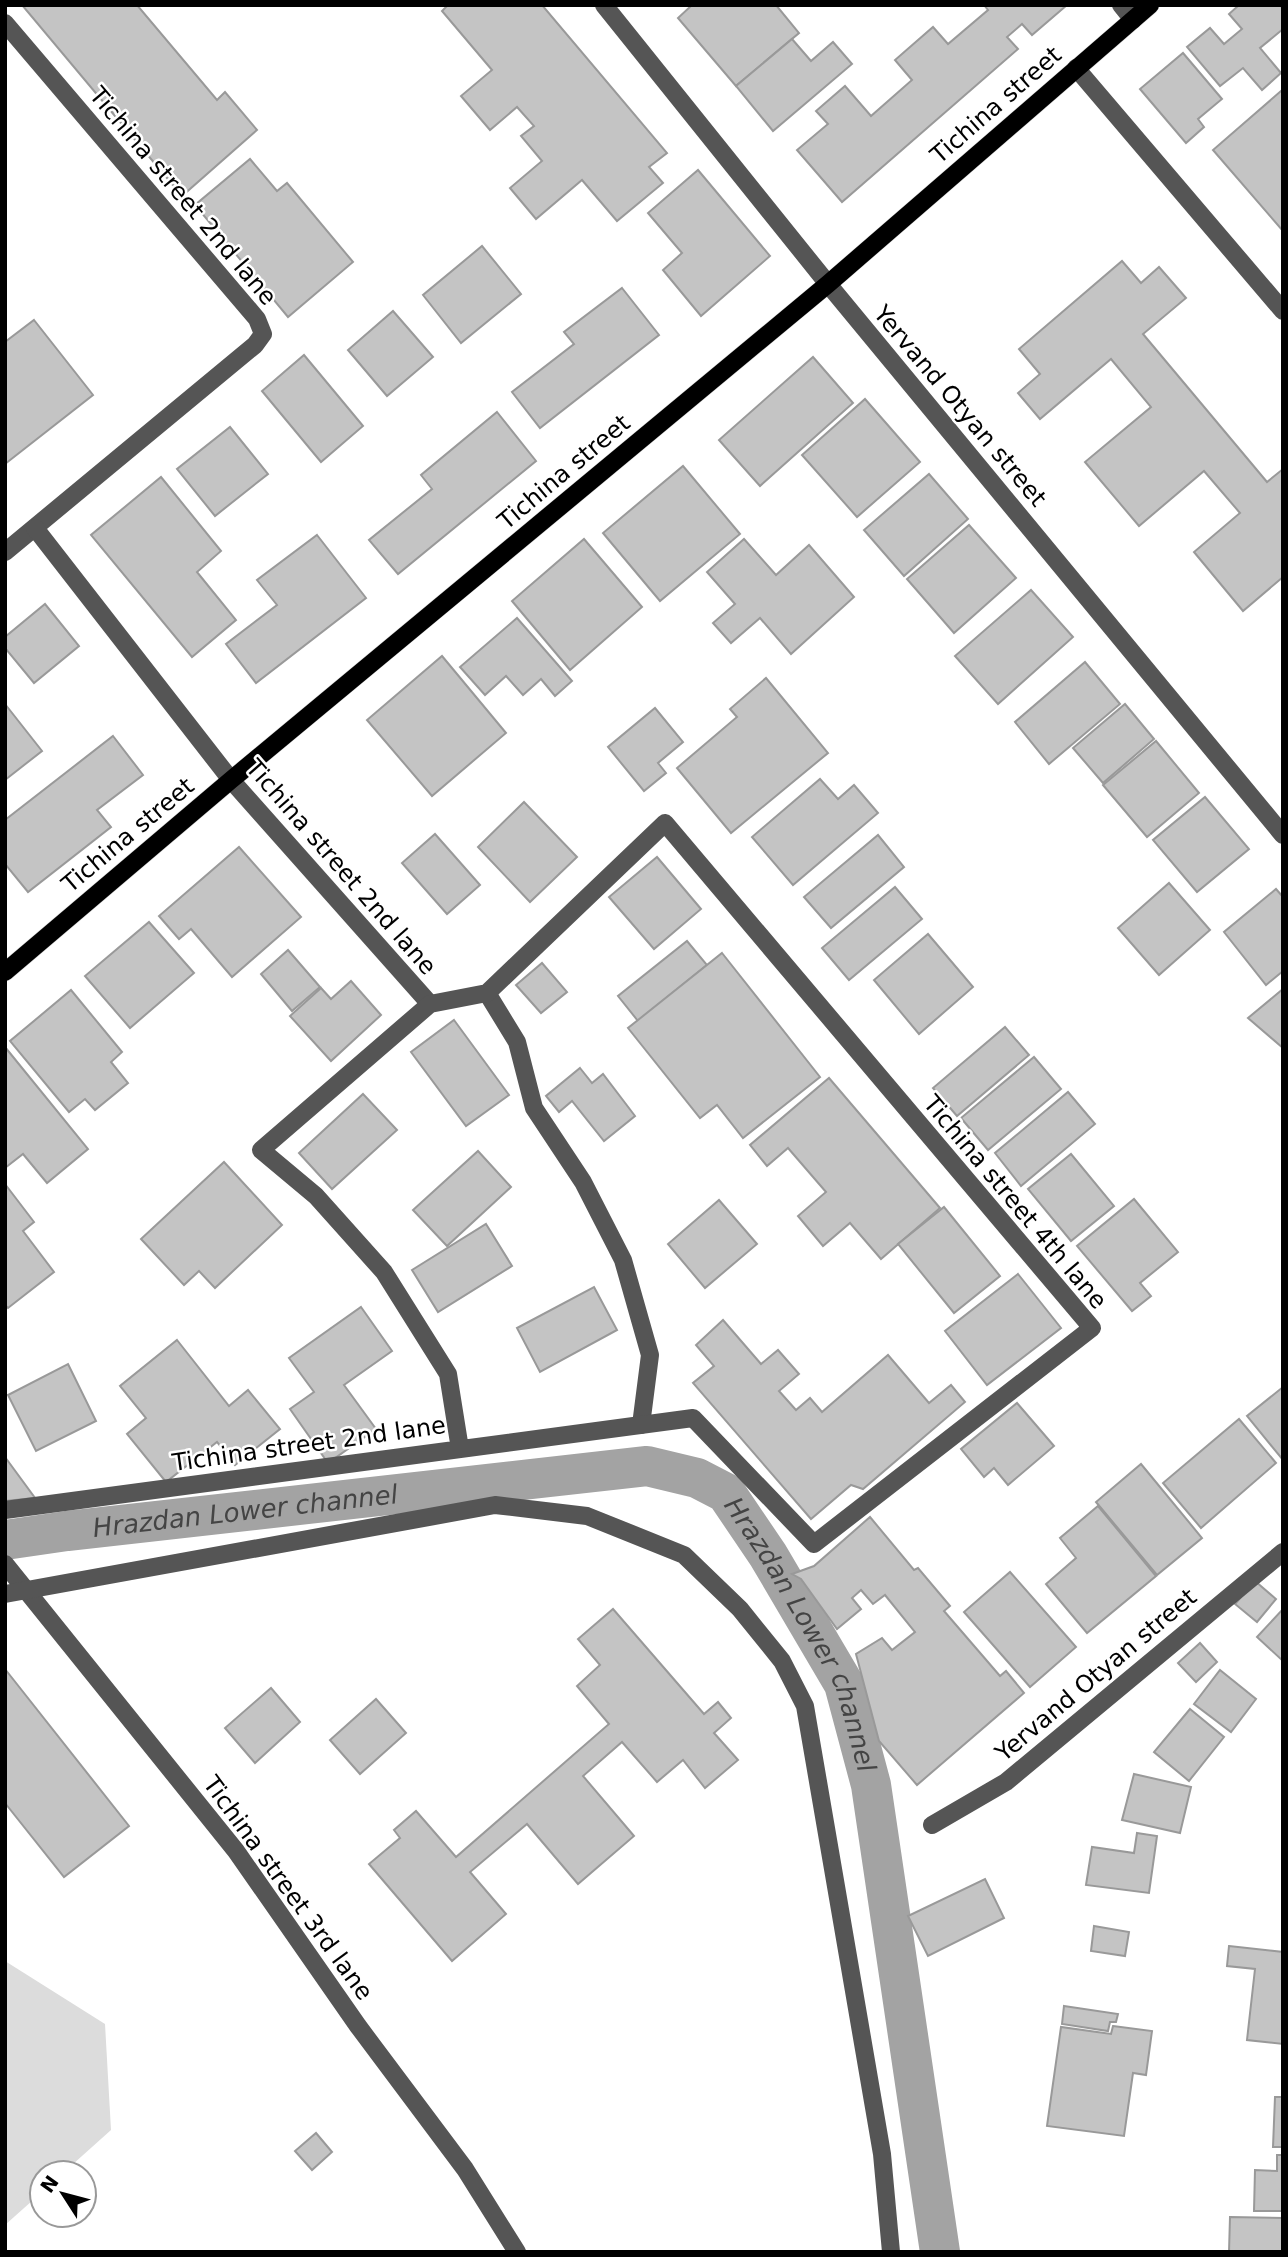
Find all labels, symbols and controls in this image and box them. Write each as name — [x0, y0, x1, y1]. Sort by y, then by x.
street label: Tichina street — [924, 41, 1067, 170]
street label: Tichina street 2nd lane — [83, 81, 282, 311]
street label: Yervand Otyan street — [867, 299, 1052, 512]
street label: Tichina street — [492, 409, 636, 536]
street label: Tichina street 2nd lane — [239, 753, 442, 980]
street label: Tichina street — [56, 772, 200, 899]
street label: Tichina street 4th lane — [917, 1089, 1112, 1314]
street label: Tichina street 2nd lane — [170, 1411, 447, 1477]
water label: Hrazdan Lower channel — [91, 1479, 400, 1543]
water label: Hrazdan Lower channel — [718, 1491, 882, 1776]
street label: Yervand Otyan street — [989, 1583, 1202, 1768]
street label: Tichina street 3rd lane — [197, 1770, 379, 2005]
north arrow — [28, 2159, 98, 2229]
text: N — [36, 2171, 63, 2197]

